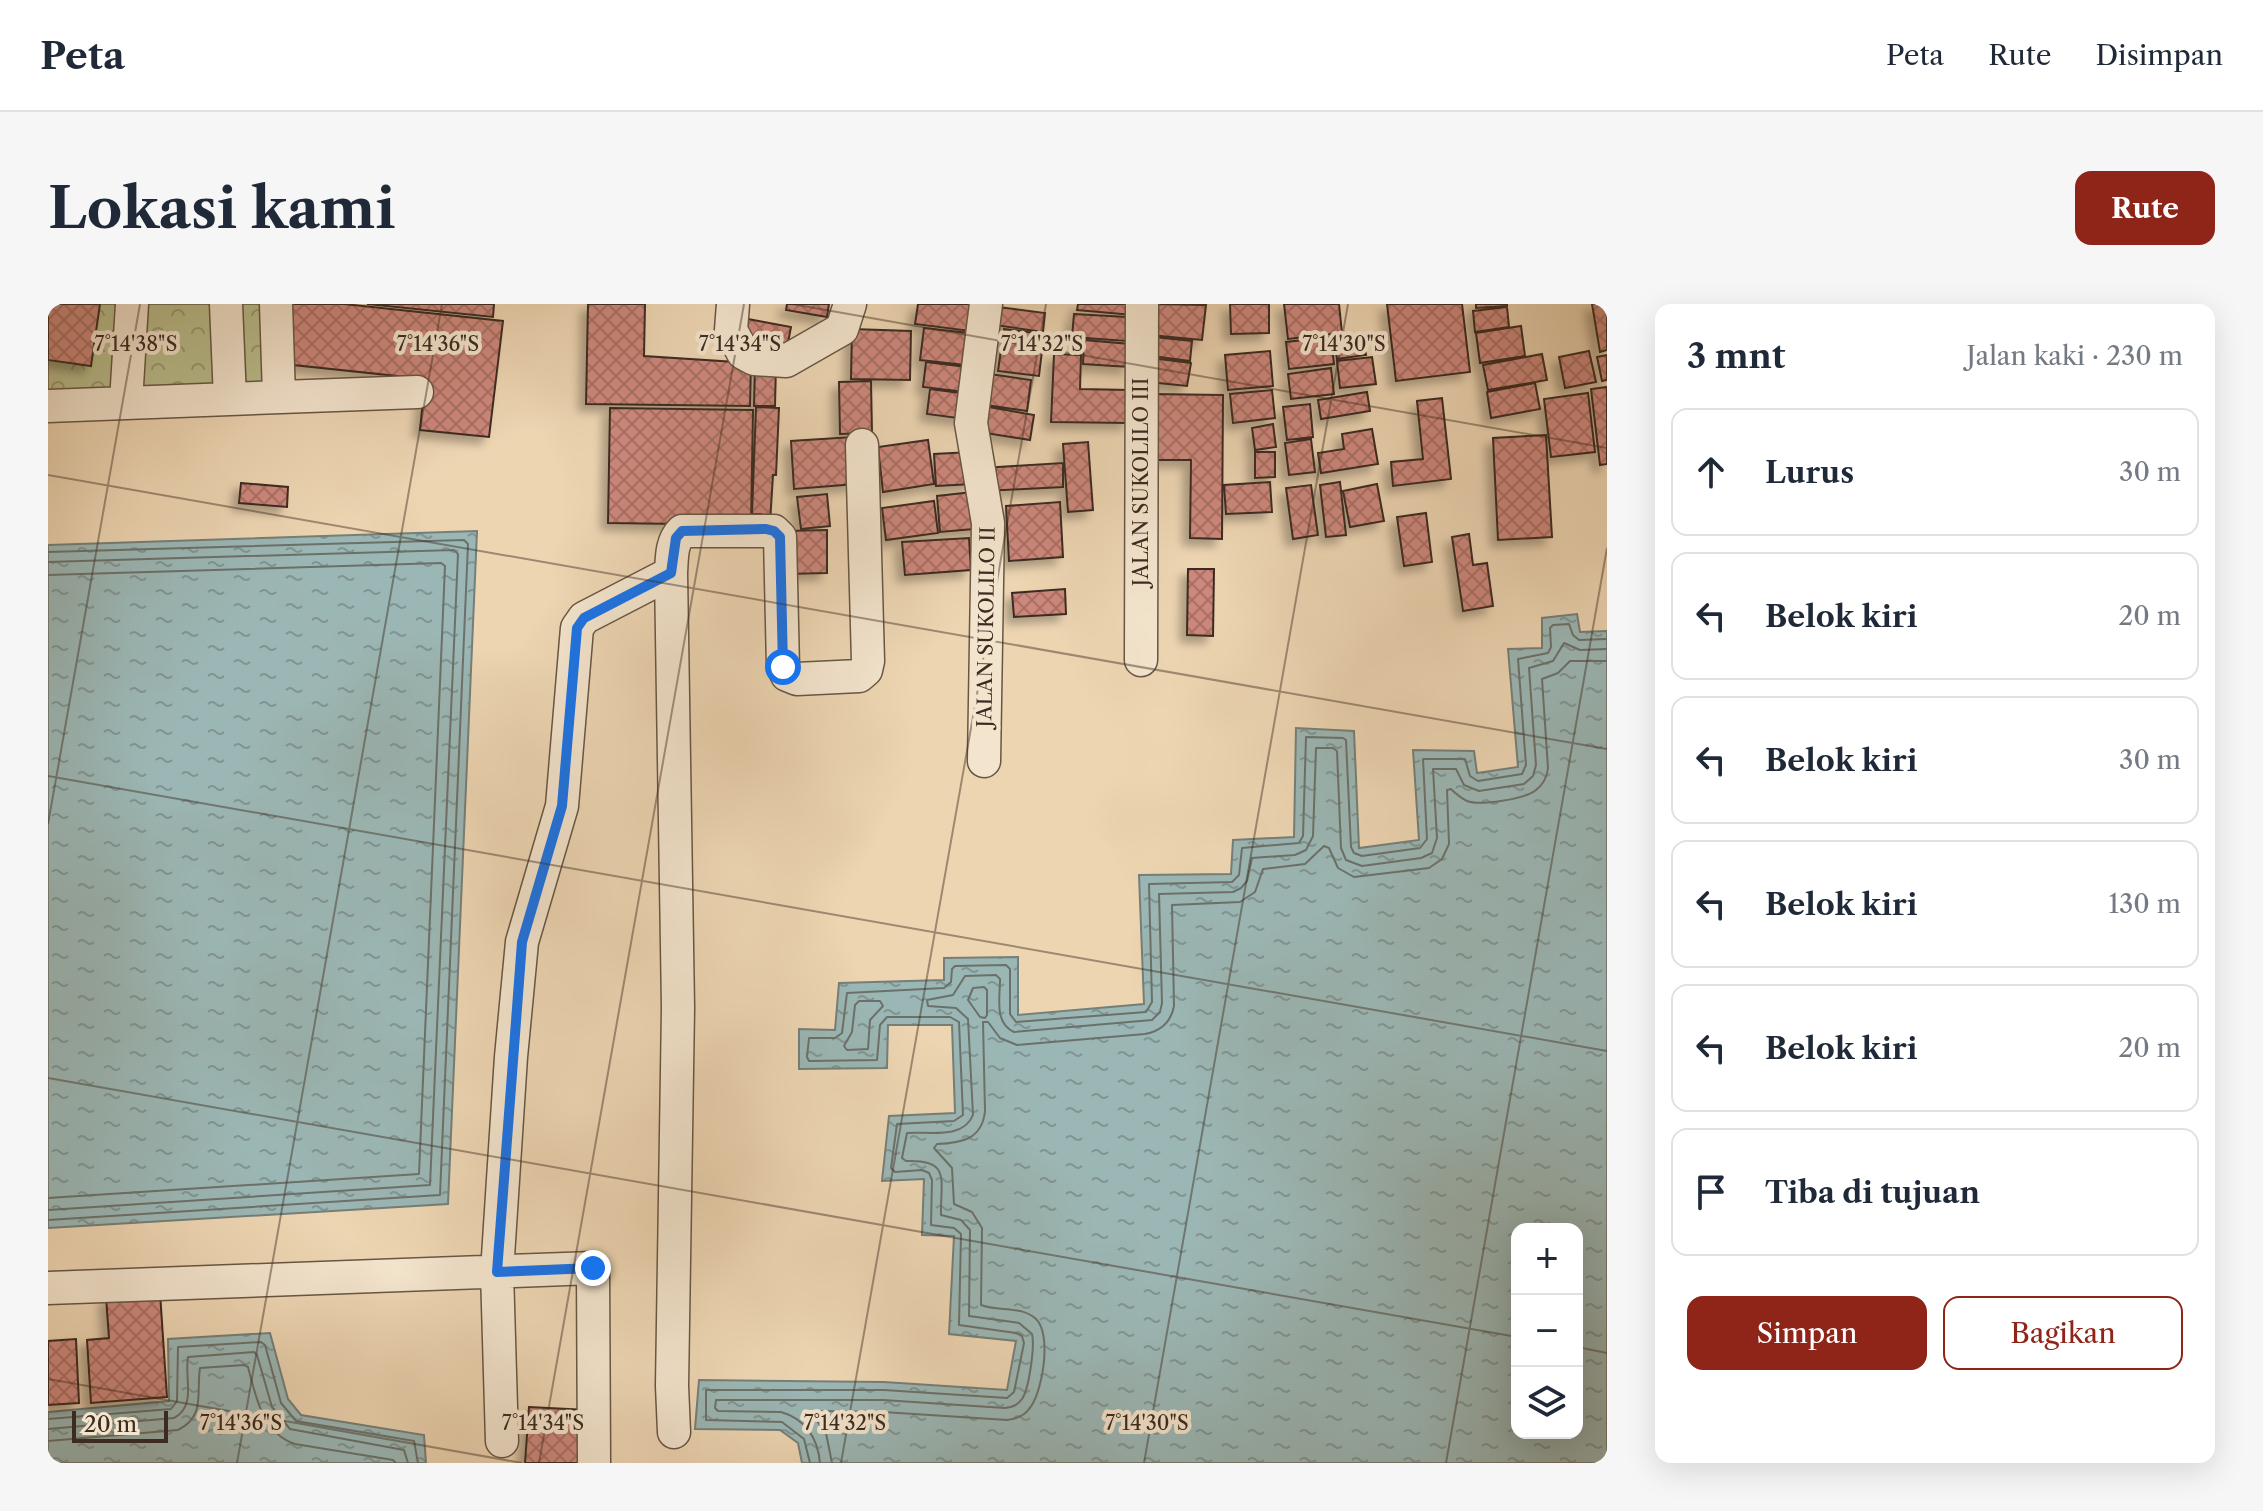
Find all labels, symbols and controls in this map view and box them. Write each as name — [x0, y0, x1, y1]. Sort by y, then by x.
text: Peta — [40, 32, 125, 79]
text: Peta — [1886, 38, 1944, 72]
text: Rute — [1988, 38, 2051, 72]
text: Disimpan — [2095, 38, 2223, 72]
button: Rute — [2075, 171, 2215, 245]
text: Lokasi kami — [48, 174, 395, 243]
text: 7°14'38"S — [95, 332, 177, 356]
text: 7°14'36"S — [397, 332, 479, 356]
text: 7°14'34"S — [699, 332, 781, 356]
text: 7°14'32"S — [1001, 332, 1083, 356]
text: 7°14'30"S — [1302, 332, 1386, 356]
text: 3 mnt — [1687, 335, 1785, 377]
text: Jalan kaki · 230 m — [1967, 340, 2183, 372]
street label: JALAN SUKOLILO III — [1129, 378, 1153, 589]
icon: ahead — [1689, 450, 1733, 494]
text: Lurus — [1765, 454, 1854, 491]
text: 30 m — [2119, 456, 2181, 488]
street label: JALAN SUKOLILO II — [972, 526, 1000, 731]
icon: left — [1689, 594, 1733, 638]
text: Belok kiri — [1765, 598, 1917, 635]
text: 20 m — [2118, 600, 2181, 632]
route start — [765, 649, 801, 685]
icon: left — [1689, 738, 1733, 782]
text: Belok kiri — [1765, 742, 1917, 779]
text: 30 m — [2119, 744, 2181, 776]
icon: left — [1689, 882, 1733, 926]
text: Belok kiri — [1765, 886, 1917, 923]
text: 130 m — [2108, 888, 2181, 920]
icon: left — [1689, 1026, 1733, 1070]
text: Belok kiri — [1765, 1030, 1917, 1067]
text: 20 m — [2118, 1032, 2181, 1064]
icon: arrive — [1689, 1170, 1733, 1214]
text: Tiba di tujuan — [1765, 1174, 1980, 1211]
map controls — [1511, 1223, 1583, 1439]
button: + — [1511, 1223, 1583, 1295]
route end — [575, 1250, 611, 1286]
button: − — [1511, 1295, 1583, 1367]
button: Simpan — [1687, 1296, 1927, 1370]
button: Bagikan — [1943, 1296, 2183, 1370]
button: layers — [1511, 1367, 1583, 1439]
scale bar — [72, 1407, 168, 1443]
text: 20 m — [84, 1411, 137, 1438]
text: 7°14'36"S — [200, 1411, 282, 1435]
text: 7°14'34"S — [502, 1411, 584, 1435]
text: 7°14'32"S — [804, 1411, 886, 1435]
text: 7°14'30"S — [1105, 1411, 1189, 1435]

